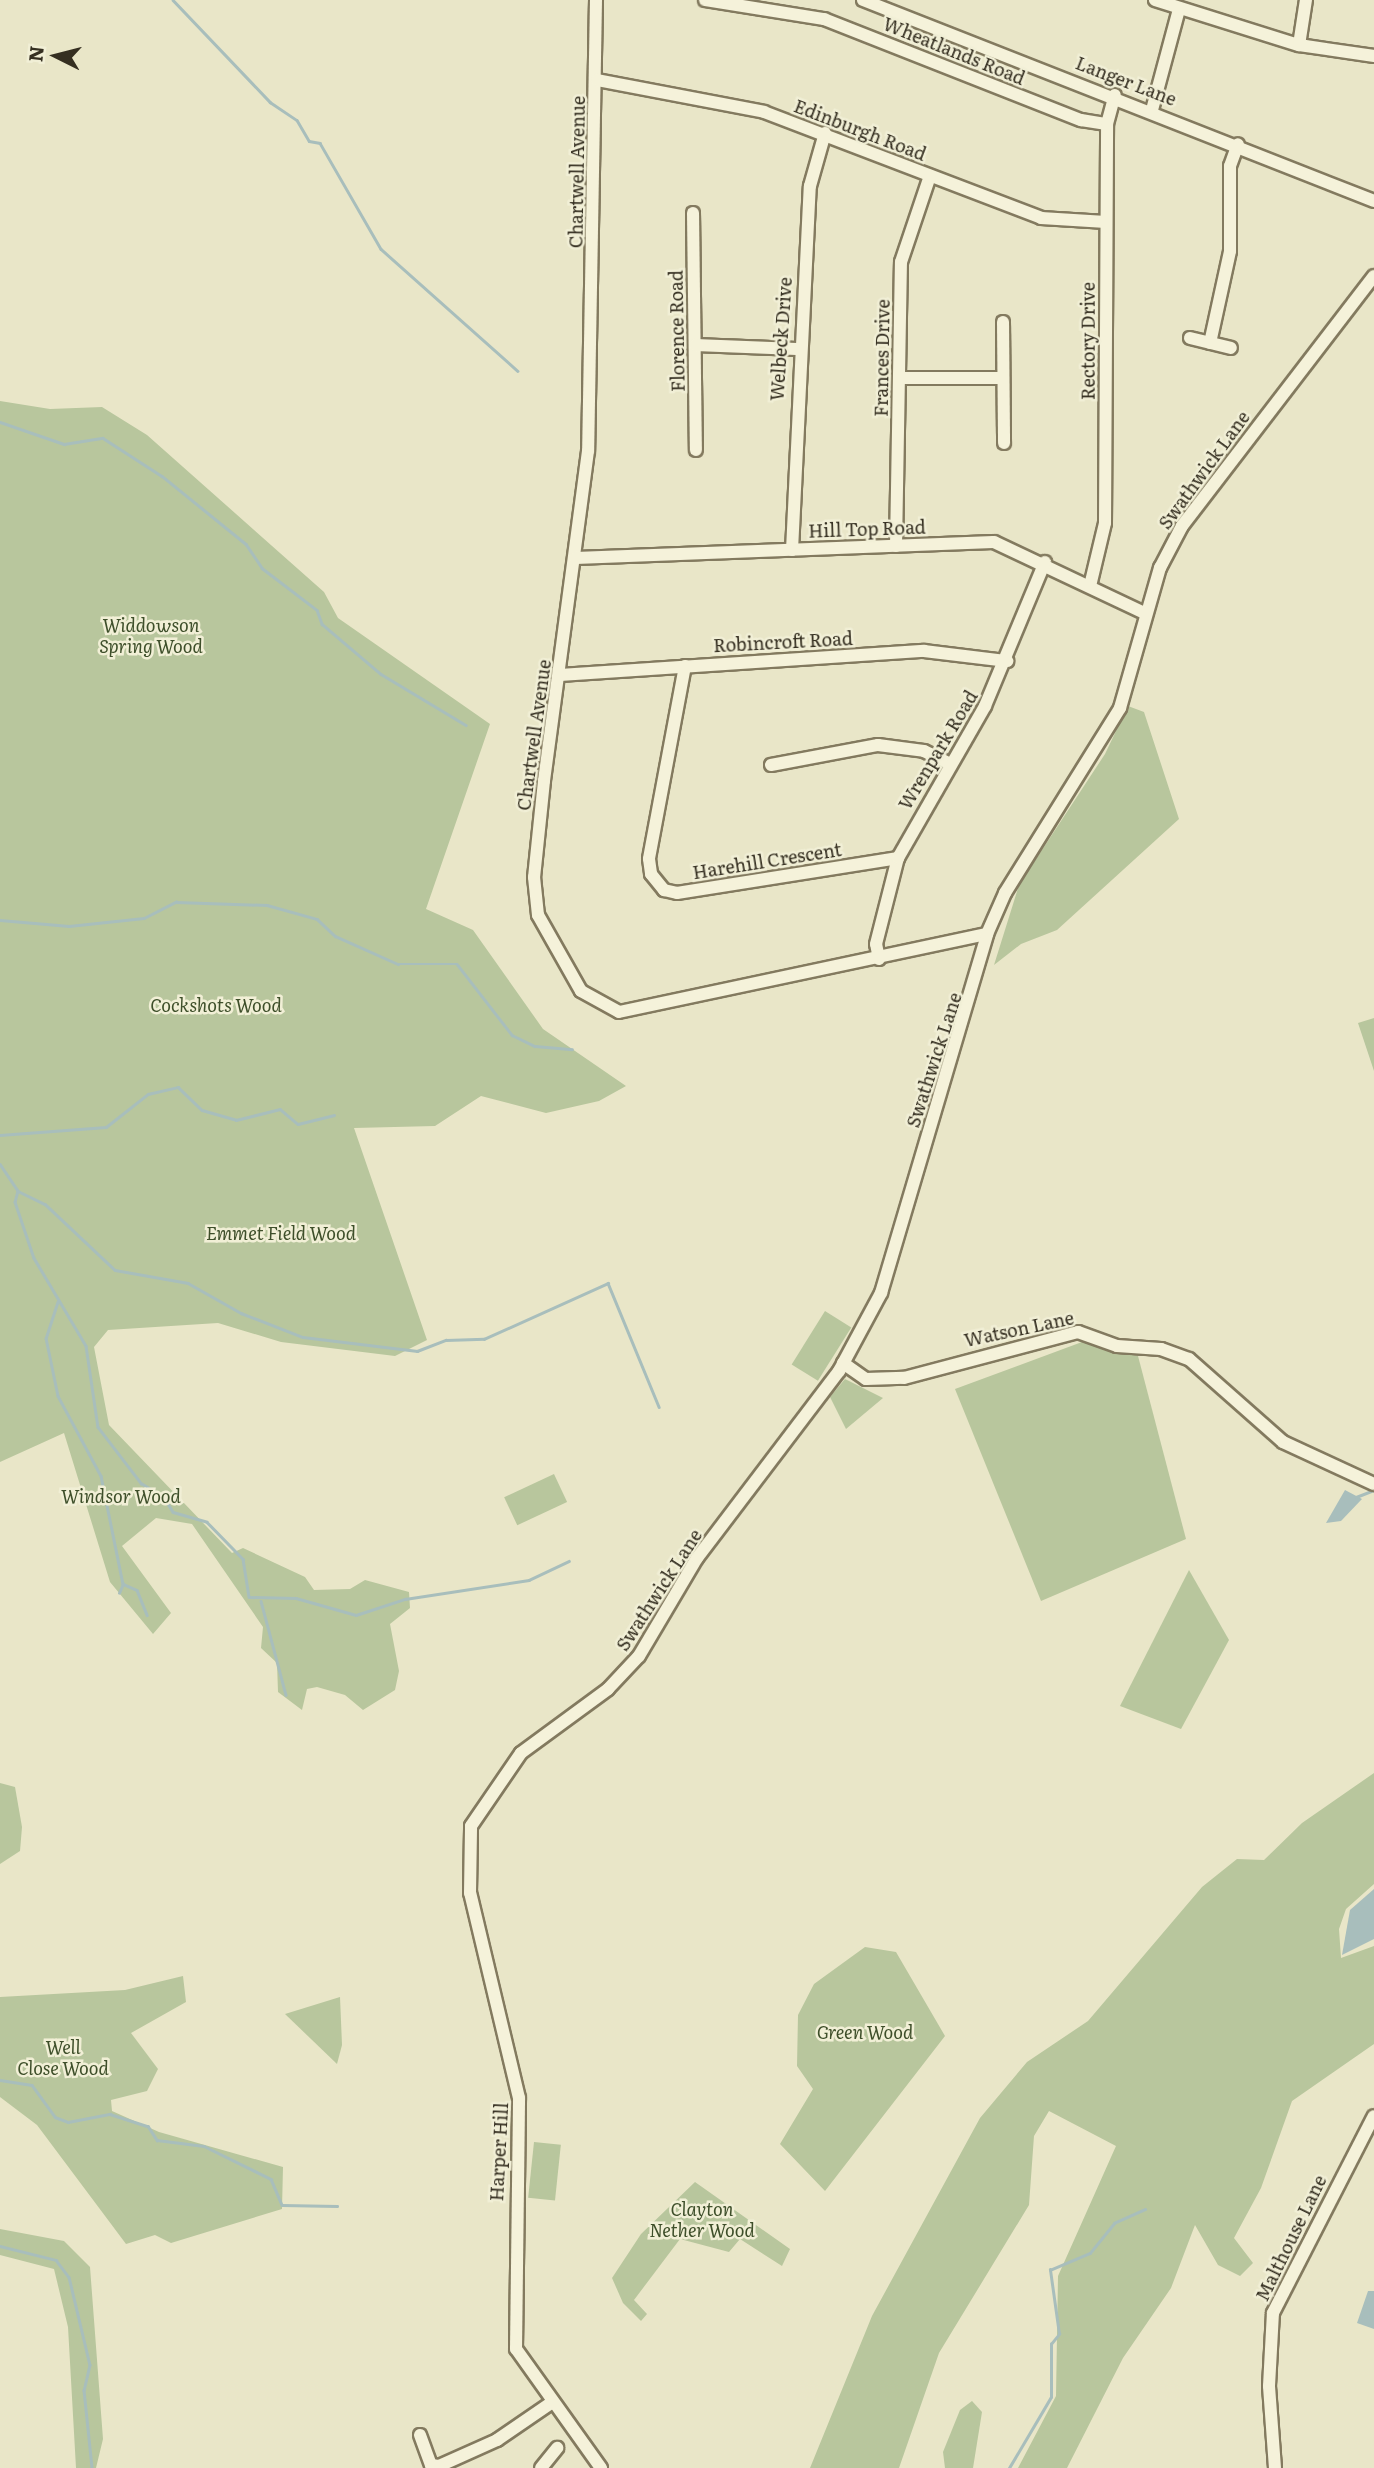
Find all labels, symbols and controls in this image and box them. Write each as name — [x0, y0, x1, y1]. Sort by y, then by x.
street label: Wheatlands Road — [880, 13, 1028, 89]
north arrow — [21, 21, 91, 91]
text: N — [20, 44, 50, 63]
street label: Langer Lane — [1073, 52, 1179, 110]
street label: Edinburgh Road — [791, 95, 929, 165]
street label: Chartwell Avenue — [565, 96, 589, 248]
street label: Florence Road — [665, 270, 689, 392]
street label: Welbeck Drive — [766, 276, 796, 402]
street label: Rectory Drive — [1077, 282, 1099, 400]
street label: Frances Drive — [870, 299, 894, 417]
street label: Swathwick Lane — [1154, 407, 1254, 533]
street label: Hill Top Road — [808, 516, 926, 542]
park label: Widdowson Spring Wood — [99, 615, 203, 658]
street label: Robincroft Road — [713, 628, 853, 656]
street label: Chartwell Avenue — [513, 658, 555, 812]
street label: Wrenpark Road — [894, 687, 982, 813]
street label: Harehill Crescent — [691, 839, 843, 883]
street label: Swathwick Lane — [902, 990, 966, 1130]
park label: Cockshots Wood — [150, 994, 282, 1016]
park label: Emmet Field Wood — [206, 1222, 356, 1244]
street label: Watson Lane — [962, 1307, 1076, 1351]
park label: Windsor Wood — [61, 1485, 181, 1507]
street label: Swathwick Lane — [612, 1525, 706, 1655]
park label: Green Wood — [817, 2021, 913, 2043]
park label: Well Close Wood — [17, 2037, 109, 2080]
street label: Harper Hill — [486, 2102, 512, 2202]
street label: Malthouse Lane — [1251, 2172, 1331, 2304]
park label: Clayton Nether Wood — [649, 2199, 755, 2242]

